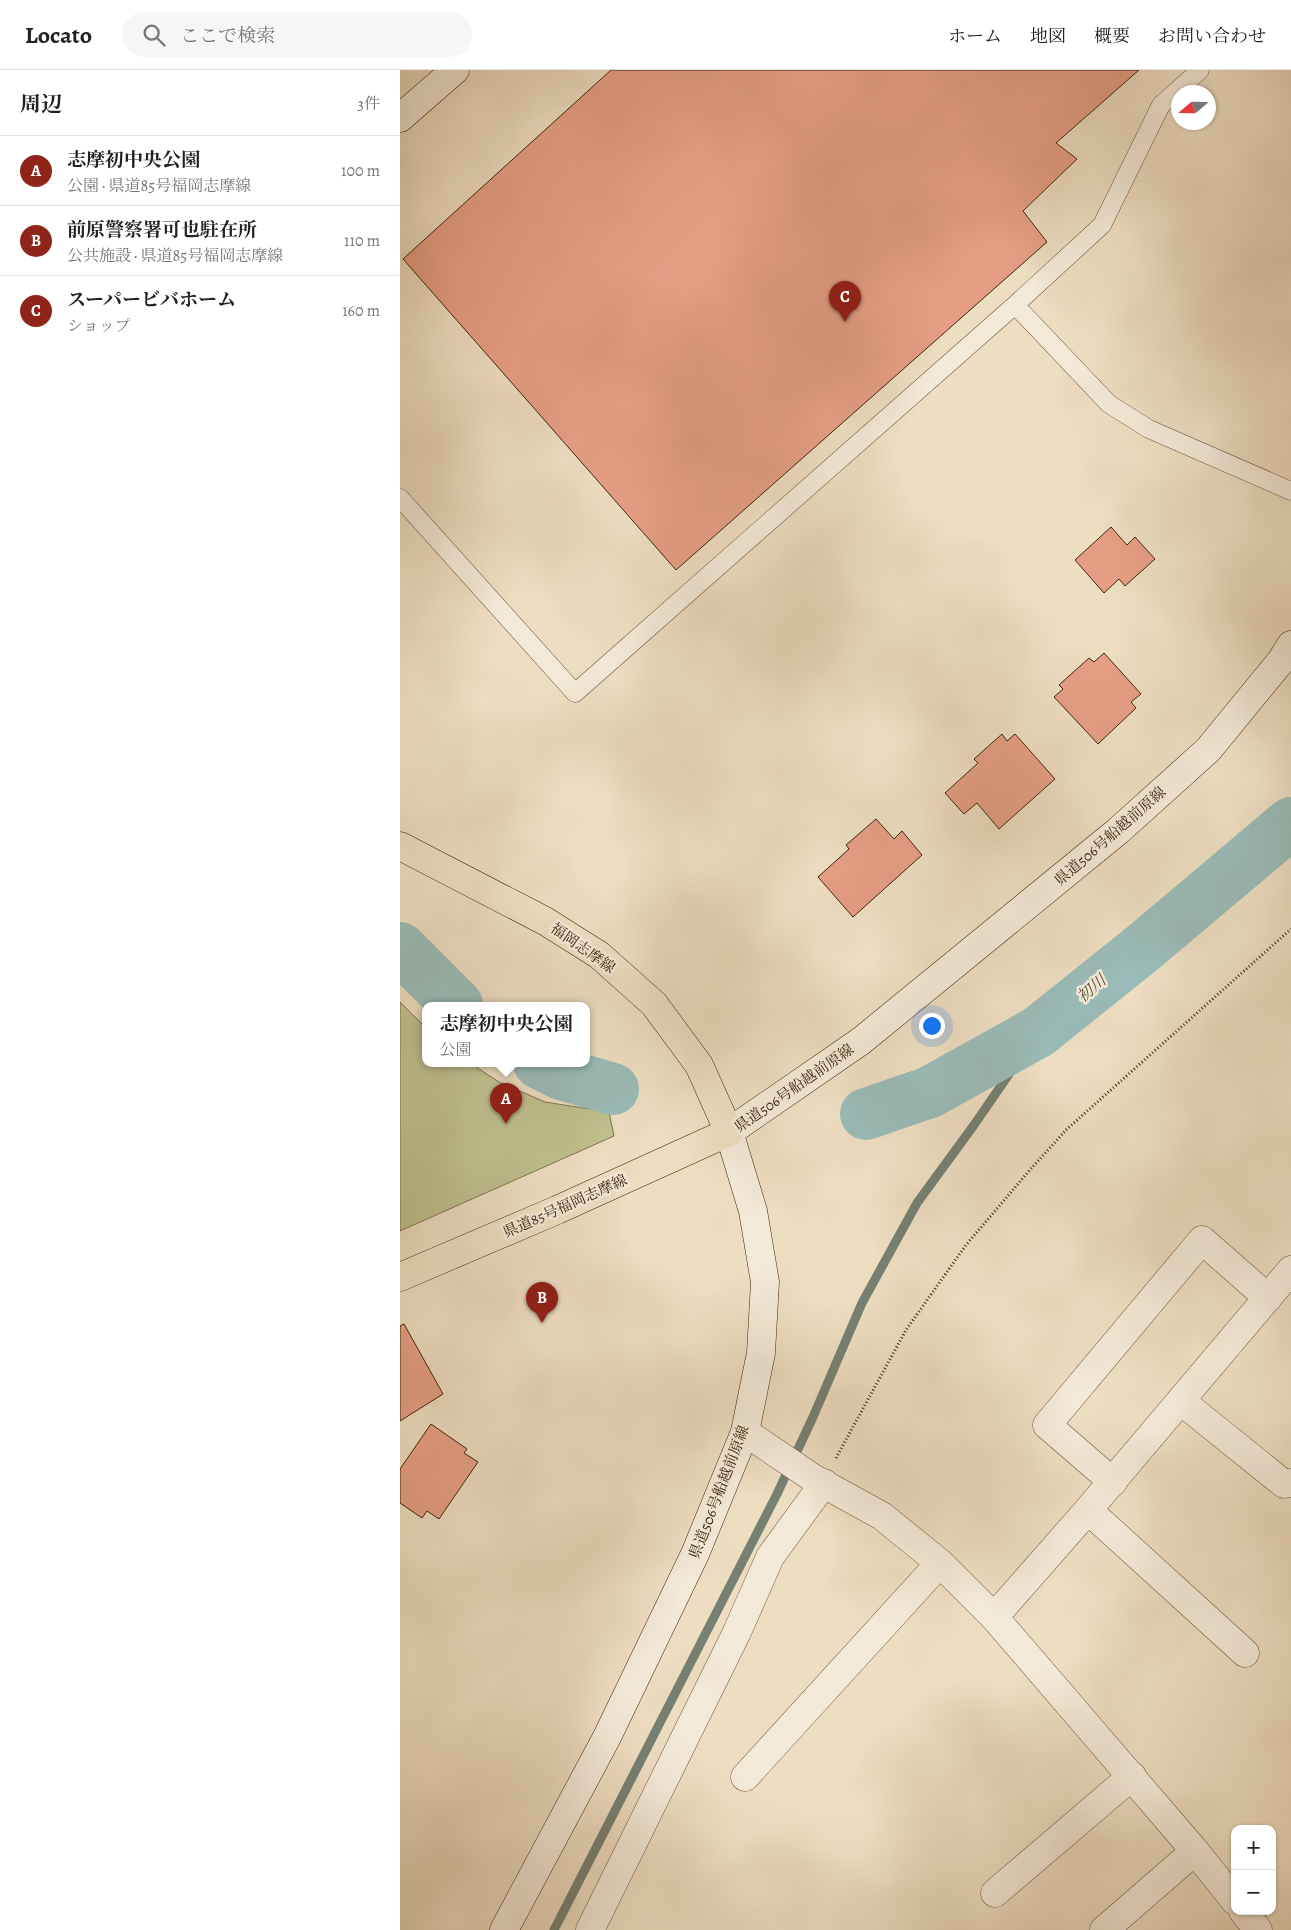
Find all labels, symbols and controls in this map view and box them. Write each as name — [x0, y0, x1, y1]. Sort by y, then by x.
search box — [122, 12, 472, 57]
text: Locato — [25, 19, 92, 51]
icon: search — [140, 21, 168, 49]
text: ここで検索 — [180, 23, 275, 49]
text: ホーム — [948, 24, 1002, 48]
text: 地図 — [1030, 24, 1066, 48]
text: 概要 — [1094, 24, 1130, 48]
text: お問い合わせ — [1158, 24, 1266, 48]
north arrow — [1171, 85, 1216, 130]
text: 周辺 — [20, 90, 62, 118]
text: 3件 — [357, 93, 380, 115]
text: 志摩初中央公園 — [67, 147, 200, 173]
text: A — [31, 160, 41, 182]
text: 100 m — [341, 160, 380, 182]
text: 公園 · 県道85号福岡志摩線 — [67, 175, 251, 197]
text: 前原警察署可也駐在所 — [67, 217, 257, 243]
text: B — [31, 230, 41, 252]
text: 110 m — [344, 230, 380, 252]
text: 公共施設 · 県道85号福岡志摩線 — [67, 245, 283, 267]
pin: C — [829, 281, 861, 322]
text: スーパービバホーム — [67, 287, 236, 313]
text: C — [31, 300, 41, 322]
text: 160 m — [342, 300, 380, 322]
text: ショップ — [67, 315, 131, 337]
street label: 県道506号船越前原線 — [1050, 782, 1170, 890]
street label: 福岡志摩線 — [547, 918, 619, 978]
water label: 初川 — [1072, 969, 1112, 1007]
popup — [422, 1002, 590, 1067]
text: 志摩初中央公園 — [439, 1011, 573, 1037]
your location — [919, 1013, 945, 1039]
text: 公園 — [439, 1039, 472, 1061]
street label: 県道506号船越前原線 — [730, 1039, 858, 1137]
pin: A — [490, 1083, 522, 1124]
street label: 県道85号福岡志摩線 — [500, 1170, 630, 1242]
pin: B — [526, 1282, 558, 1323]
street label: 県道506号船越前原線 — [684, 1422, 754, 1562]
map controls — [1231, 1825, 1276, 1915]
button: + — [1231, 1825, 1276, 1870]
button: − — [1231, 1870, 1276, 1915]

